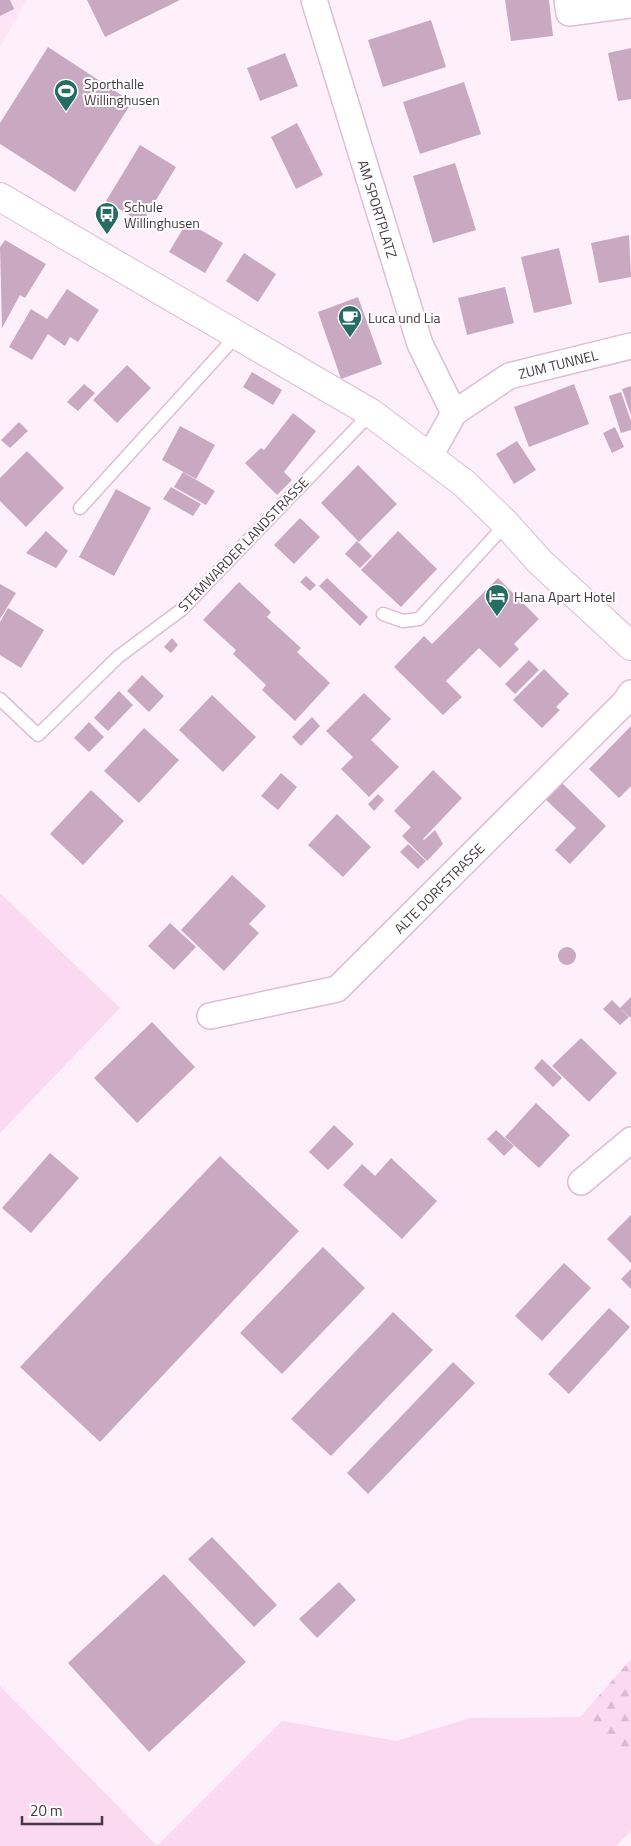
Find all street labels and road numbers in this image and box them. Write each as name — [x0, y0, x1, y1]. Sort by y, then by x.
street label: AM SPORTPLATZ — [353, 157, 403, 261]
street label: ZUM TUNNEL — [516, 344, 600, 384]
street label: STEMWARDER LANDSTRASSE — [173, 472, 313, 616]
street label: ALTE DORFSTRASSE — [389, 838, 489, 938]

